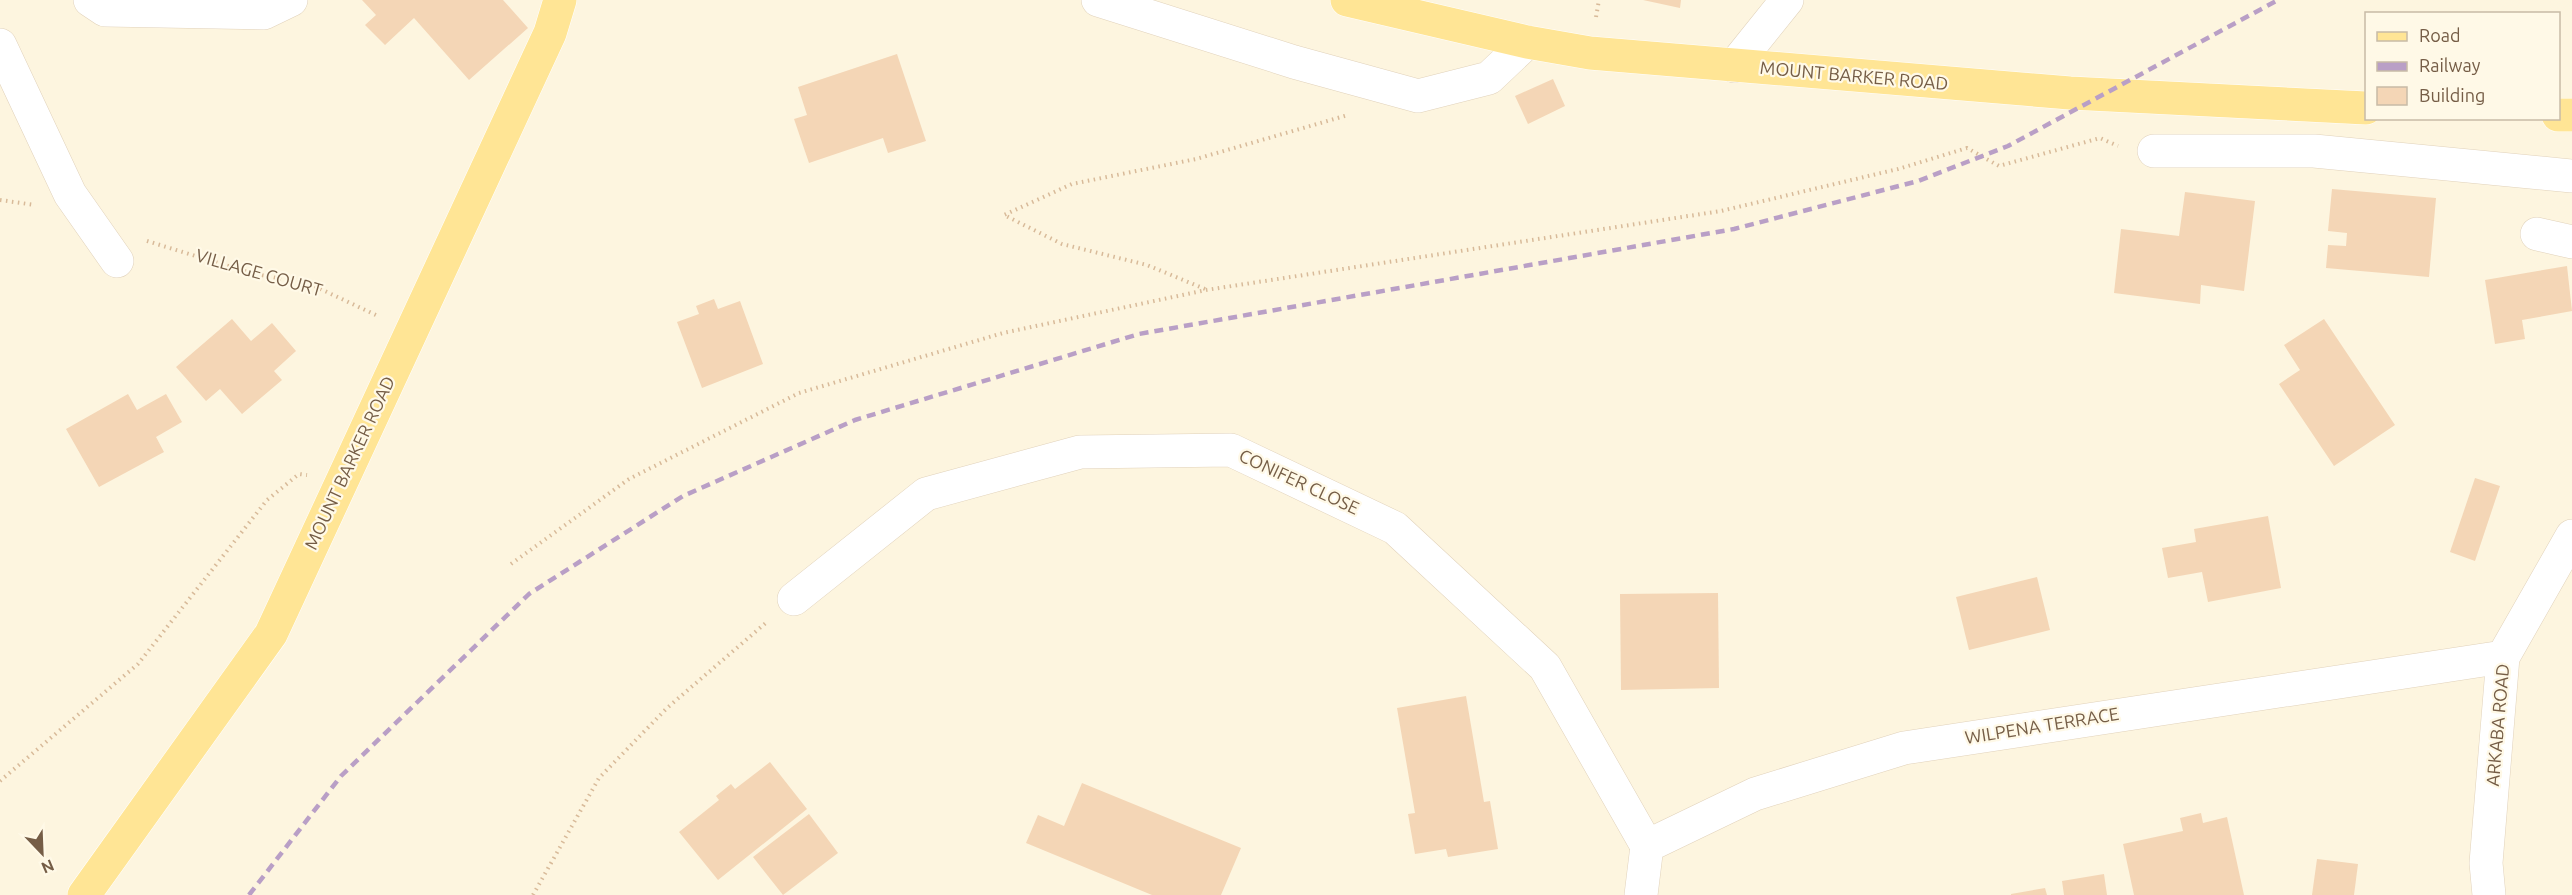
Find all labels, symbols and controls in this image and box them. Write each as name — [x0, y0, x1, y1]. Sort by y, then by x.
legend — [2365, 12, 2560, 120]
text: Road — [2419, 25, 2461, 45]
text: Railway — [2419, 55, 2481, 75]
street label: MOUNT BARKER ROAD — [1759, 57, 1949, 93]
text: Building — [2419, 85, 2485, 105]
street label: VILLAGE COURT — [194, 244, 325, 300]
street label: MOUNT BARKER ROAD — [300, 373, 398, 552]
street label: CONIFER CLOSE — [1236, 444, 1363, 518]
street label: ARKABA ROAD — [2482, 663, 2512, 787]
street label: WILPENA TERRACE — [1963, 703, 2120, 747]
north arrow — [12, 823, 72, 883]
text: N — [39, 856, 57, 877]

